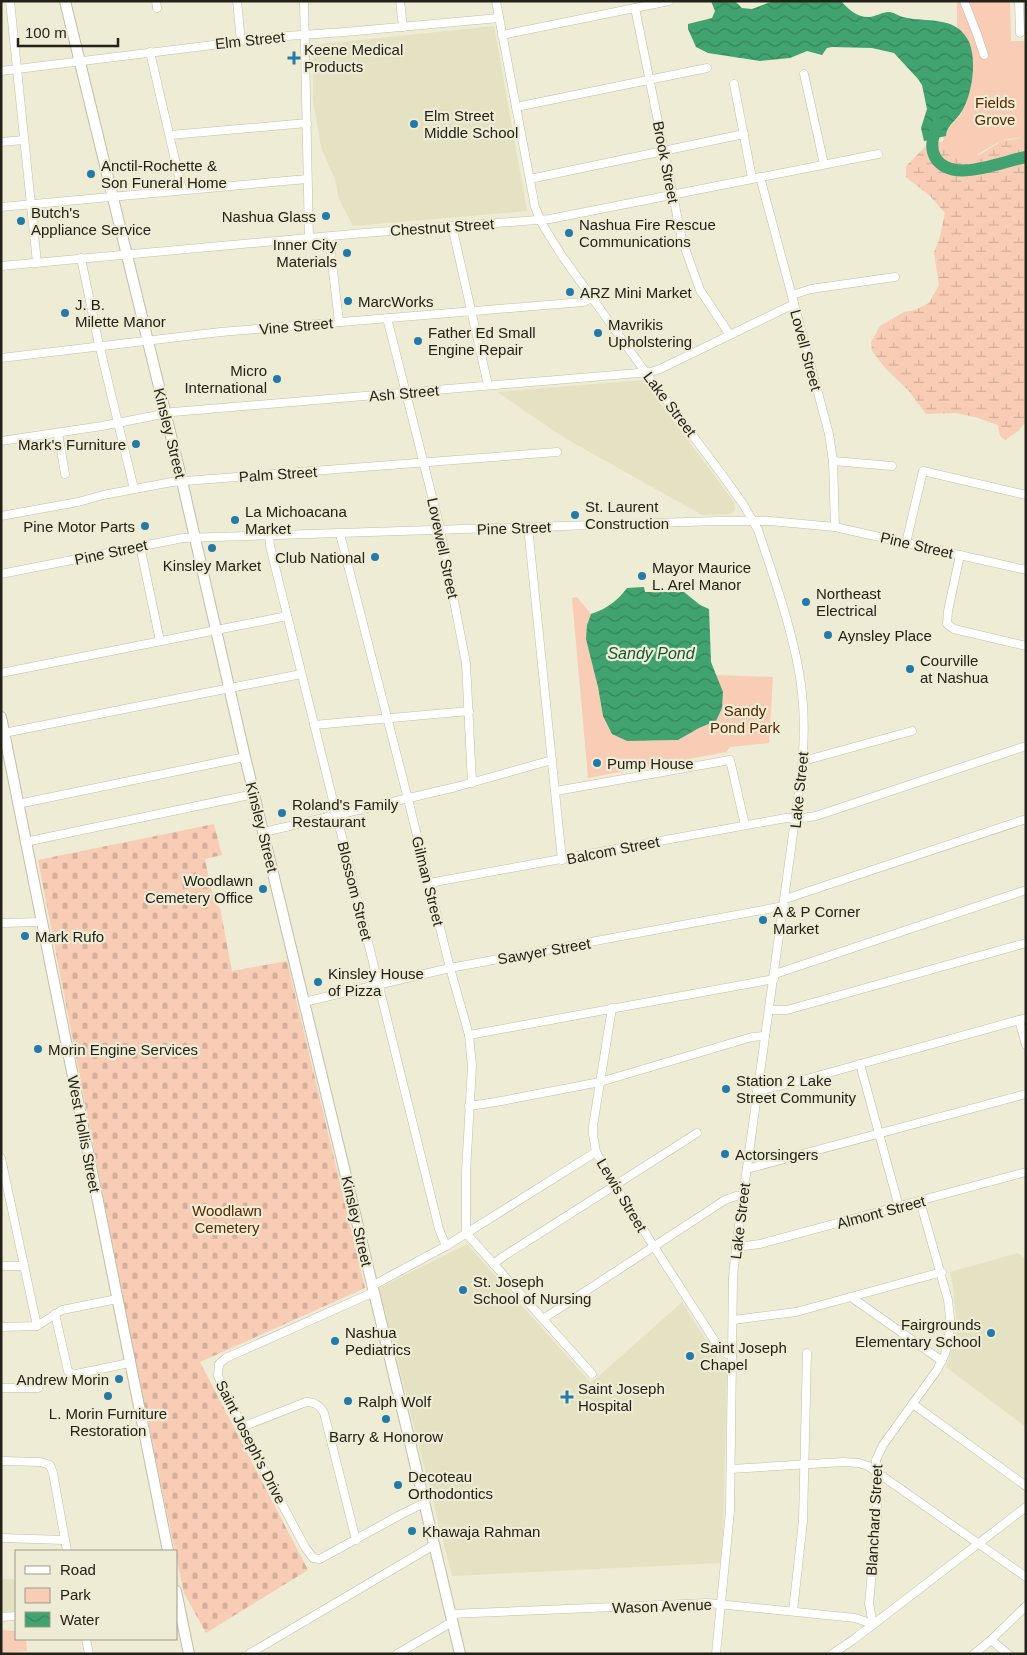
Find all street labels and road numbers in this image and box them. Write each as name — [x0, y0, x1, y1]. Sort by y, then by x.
street label: Elm Street — [214, 28, 287, 52]
street label: Brook Street — [650, 119, 682, 205]
street label: Chestnut Street — [389, 215, 495, 239]
street label: Lovell Street — [787, 308, 825, 393]
street label: Vine Street — [258, 314, 334, 338]
street label: Lake Street — [640, 368, 700, 440]
street label: Ash Street — [368, 381, 440, 405]
street label: Kinsley Street — [151, 386, 190, 481]
street label: Palm Street — [238, 463, 319, 485]
street label: Lovewell Street — [424, 496, 462, 601]
street label: Pine Street — [477, 518, 552, 538]
street label: Pine Street — [879, 528, 956, 562]
street label: Pine Street — [73, 536, 150, 568]
street label: Lake Street — [787, 750, 812, 829]
street label: Kinsley Street — [243, 780, 282, 875]
street label: Balcom Street — [565, 833, 662, 867]
street label: Gilman Street — [409, 834, 448, 928]
street label: Blossom Street — [334, 840, 376, 943]
street label: Sawyer Street — [496, 934, 593, 968]
street label: West Hollis Street — [64, 1074, 104, 1195]
street label: Lewis Street — [593, 1155, 651, 1235]
street label: Kinsley Street — [338, 1174, 376, 1269]
street label: Lake Street — [727, 1181, 753, 1260]
street label: Almont Street — [835, 1192, 928, 1232]
street label: Saint Joseph's Drive — [212, 1377, 290, 1507]
street label: Blanchard Street — [863, 1463, 885, 1576]
street label: Wason Avenue — [612, 1596, 712, 1616]

